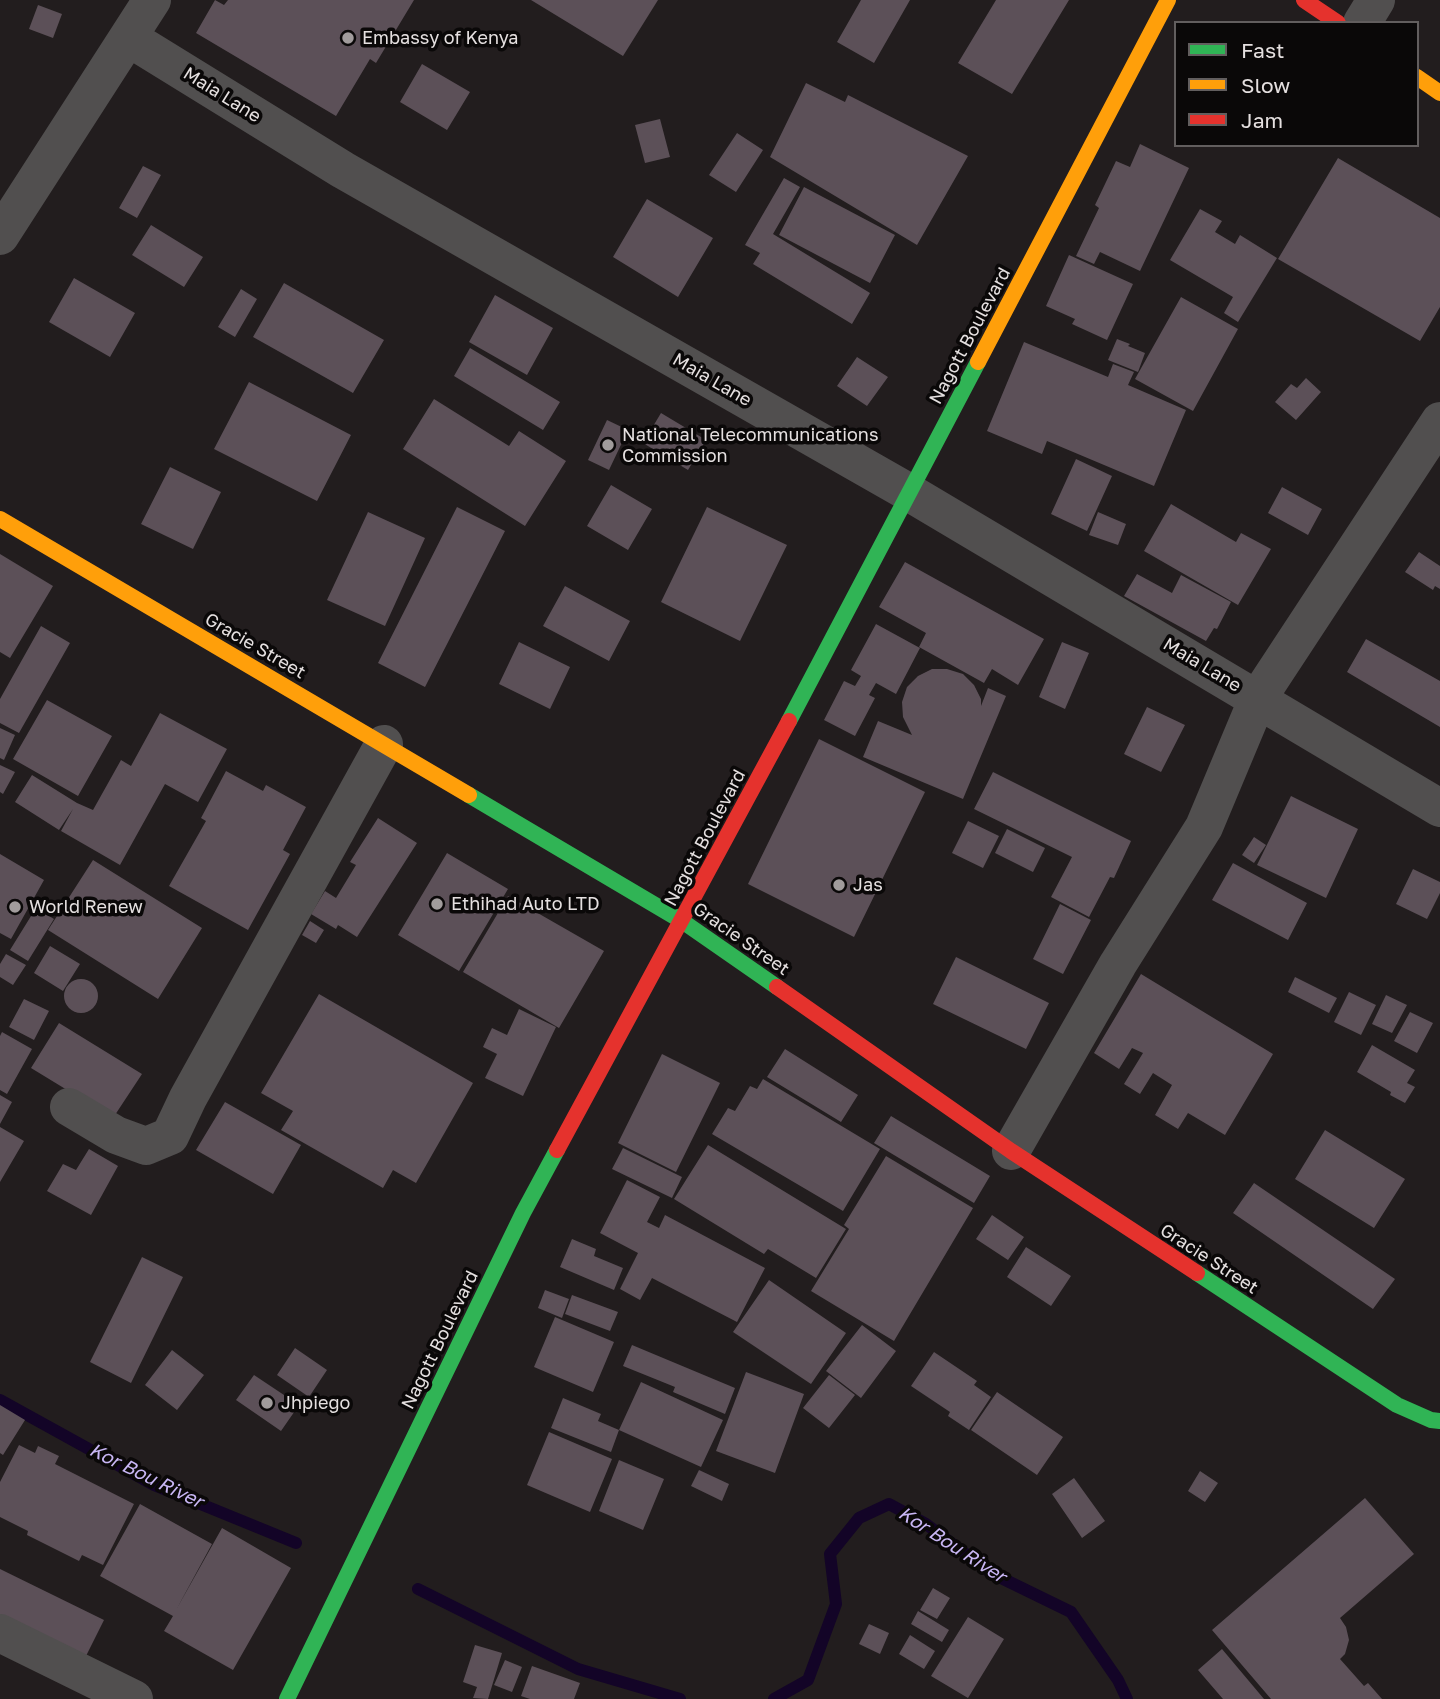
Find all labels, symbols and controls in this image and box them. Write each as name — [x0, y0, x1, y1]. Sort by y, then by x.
legend — [1174, 21, 1419, 147]
place label: Embassy of Kenya — [362, 27, 518, 49]
marker: Embassy of Kenya — [340, 30, 356, 46]
text: Fast — [1241, 37, 1284, 63]
street label: Maia Lane — [179, 63, 265, 127]
text: Slow — [1241, 72, 1290, 98]
text: Jam — [1241, 107, 1283, 133]
street label: Nagott Boulevard — [925, 264, 1015, 408]
street label: Maia Lane — [669, 349, 755, 411]
place label: National Telecommunications Commission — [622, 424, 878, 466]
marker: National Telecommunications Commission — [600, 437, 616, 453]
street label: Gracie Street — [201, 609, 309, 683]
street label: Maia Lane — [1159, 633, 1245, 697]
street label: Nagott Boulevard — [660, 766, 750, 910]
place label: Jas — [853, 874, 883, 896]
marker: Jas — [831, 877, 847, 893]
place label: Ethihad Auto LTD — [451, 893, 600, 915]
place label: World Renew — [29, 896, 143, 918]
marker: Ethihad Auto LTD — [429, 896, 445, 912]
street label: Gracie Street — [689, 898, 793, 980]
marker: World Renew — [7, 899, 23, 915]
street label: Gracie Street — [1156, 1219, 1262, 1299]
street label: Nagott Boulevard — [397, 1267, 483, 1413]
place label: Jhpiego — [281, 1392, 350, 1414]
marker: Jhpiego — [259, 1395, 275, 1411]
water label: Kor Bou River — [86, 1439, 206, 1513]
water label: Kor Bou River — [894, 1502, 1010, 1588]

